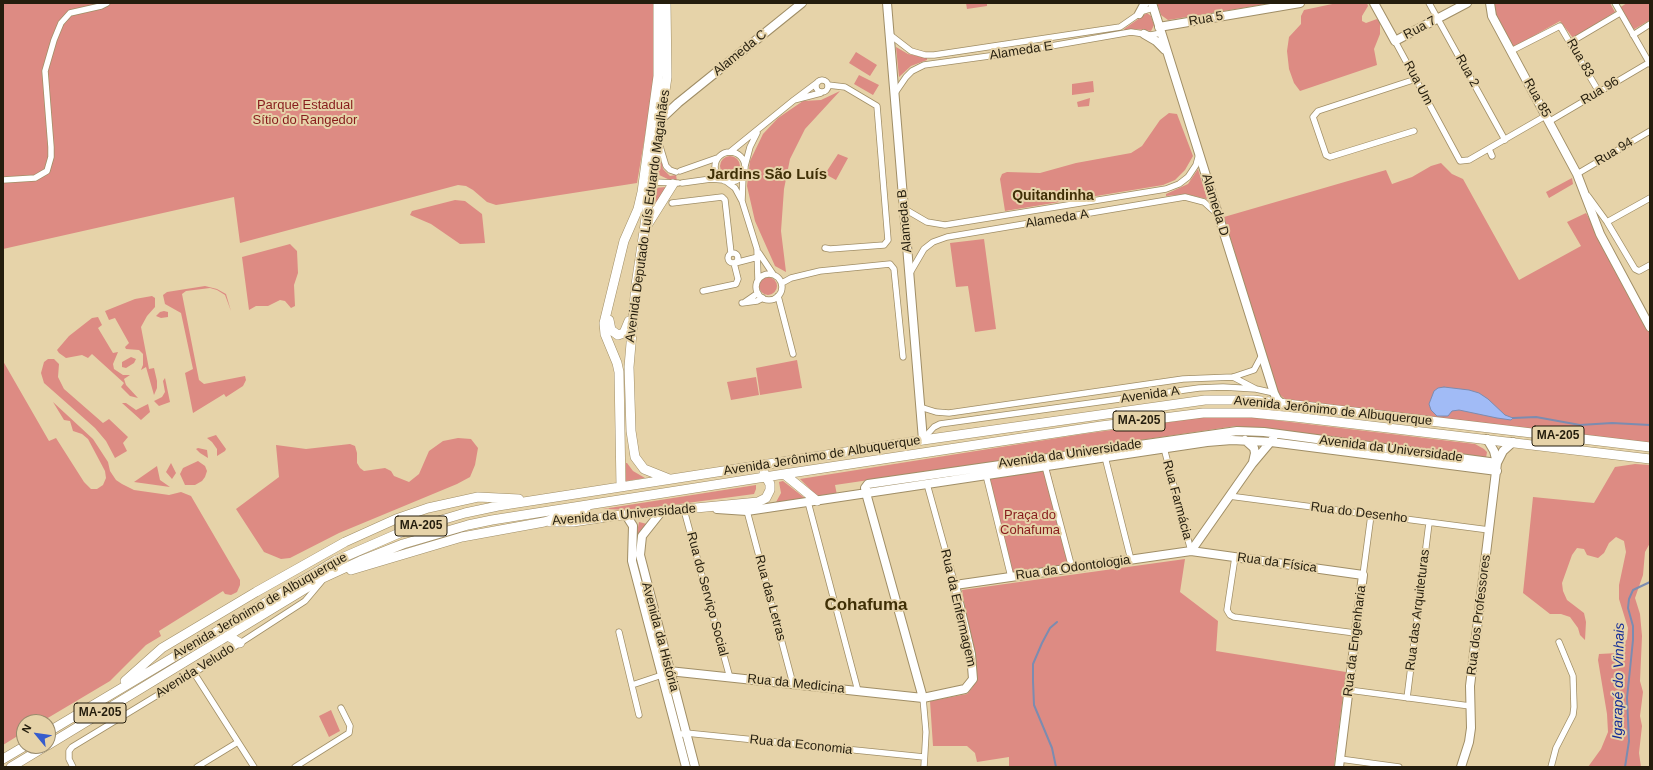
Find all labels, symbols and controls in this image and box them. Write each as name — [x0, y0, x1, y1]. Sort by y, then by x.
street label: Rua 5 — [1188, 8, 1224, 30]
street label: Rua 7 — [1401, 13, 1439, 43]
street label: Alameda C — [710, 27, 770, 79]
street label: Rua 83 — [1563, 36, 1597, 80]
street label: Alameda E — [988, 38, 1054, 64]
street label: Rua 2 — [1452, 52, 1482, 90]
street label: Rua Um — [1400, 58, 1436, 108]
street label: Rua 96 — [1578, 74, 1622, 108]
street label: Rua 85 — [1520, 76, 1554, 120]
street label: Avenida Deputado Luís Eduardo Magalhães — [623, 89, 673, 343]
park label: Parque Estadual Sítio do Rangedor — [253, 97, 357, 128]
street label: Rua 94 — [1592, 135, 1636, 169]
district label: Jardins São Luís — [707, 166, 827, 184]
street label: Alameda D — [1198, 172, 1232, 238]
district label: Quitandinha — [1012, 188, 1094, 204]
street label: Alameda B — [894, 189, 916, 253]
street label: Alameda A — [1024, 206, 1090, 232]
street label: Avenida A — [1120, 383, 1180, 407]
street label: Avenida Jerônimo de Albuquerque — [1233, 393, 1433, 429]
road number: MA-205 — [1113, 411, 1165, 431]
road number: MA-205 — [1532, 426, 1584, 446]
street label: Avenida da Universidade — [1318, 432, 1464, 466]
street label: Avenida Jerônimo de Albuquerque — [722, 433, 922, 479]
street label: Avenida da Universidade — [997, 436, 1143, 472]
street label: Rua Farmácia — [1159, 459, 1195, 541]
street label: Rua do Desenho — [1310, 499, 1408, 527]
street label: Avenida da Universidade — [551, 501, 697, 529]
park label: Praça do Cohafuma — [1000, 507, 1060, 538]
road number: MA-205 — [395, 516, 447, 536]
street label: Rua do Serviço Social — [683, 530, 731, 658]
street label: Rua da Enfermagem — [937, 548, 979, 668]
street label: Rua das Arquiteturas — [1403, 548, 1433, 672]
street label: Avenida Jerônimo de Albuquerque — [170, 549, 350, 663]
street label: Rua da Física — [1236, 550, 1318, 576]
street label: Rua da Odontologia — [1015, 552, 1131, 584]
street label: Rua das Letras — [751, 553, 789, 643]
street label: Rua dos Professores — [1464, 554, 1494, 676]
street label: Avenida da História — [638, 581, 682, 693]
street label: Rua da Engenharia — [1340, 584, 1370, 698]
district label: Cohafuma — [824, 595, 908, 615]
water label: Igarapé do Vinhais — [1610, 623, 1628, 739]
street label: Avenida Veludo — [153, 641, 237, 701]
street label: Rua da Medicina — [747, 671, 845, 697]
road number: MA-205 — [74, 703, 126, 723]
north arrow — [16, 714, 56, 754]
text: N — [19, 722, 34, 735]
street label: Rua da Economia — [749, 732, 853, 758]

